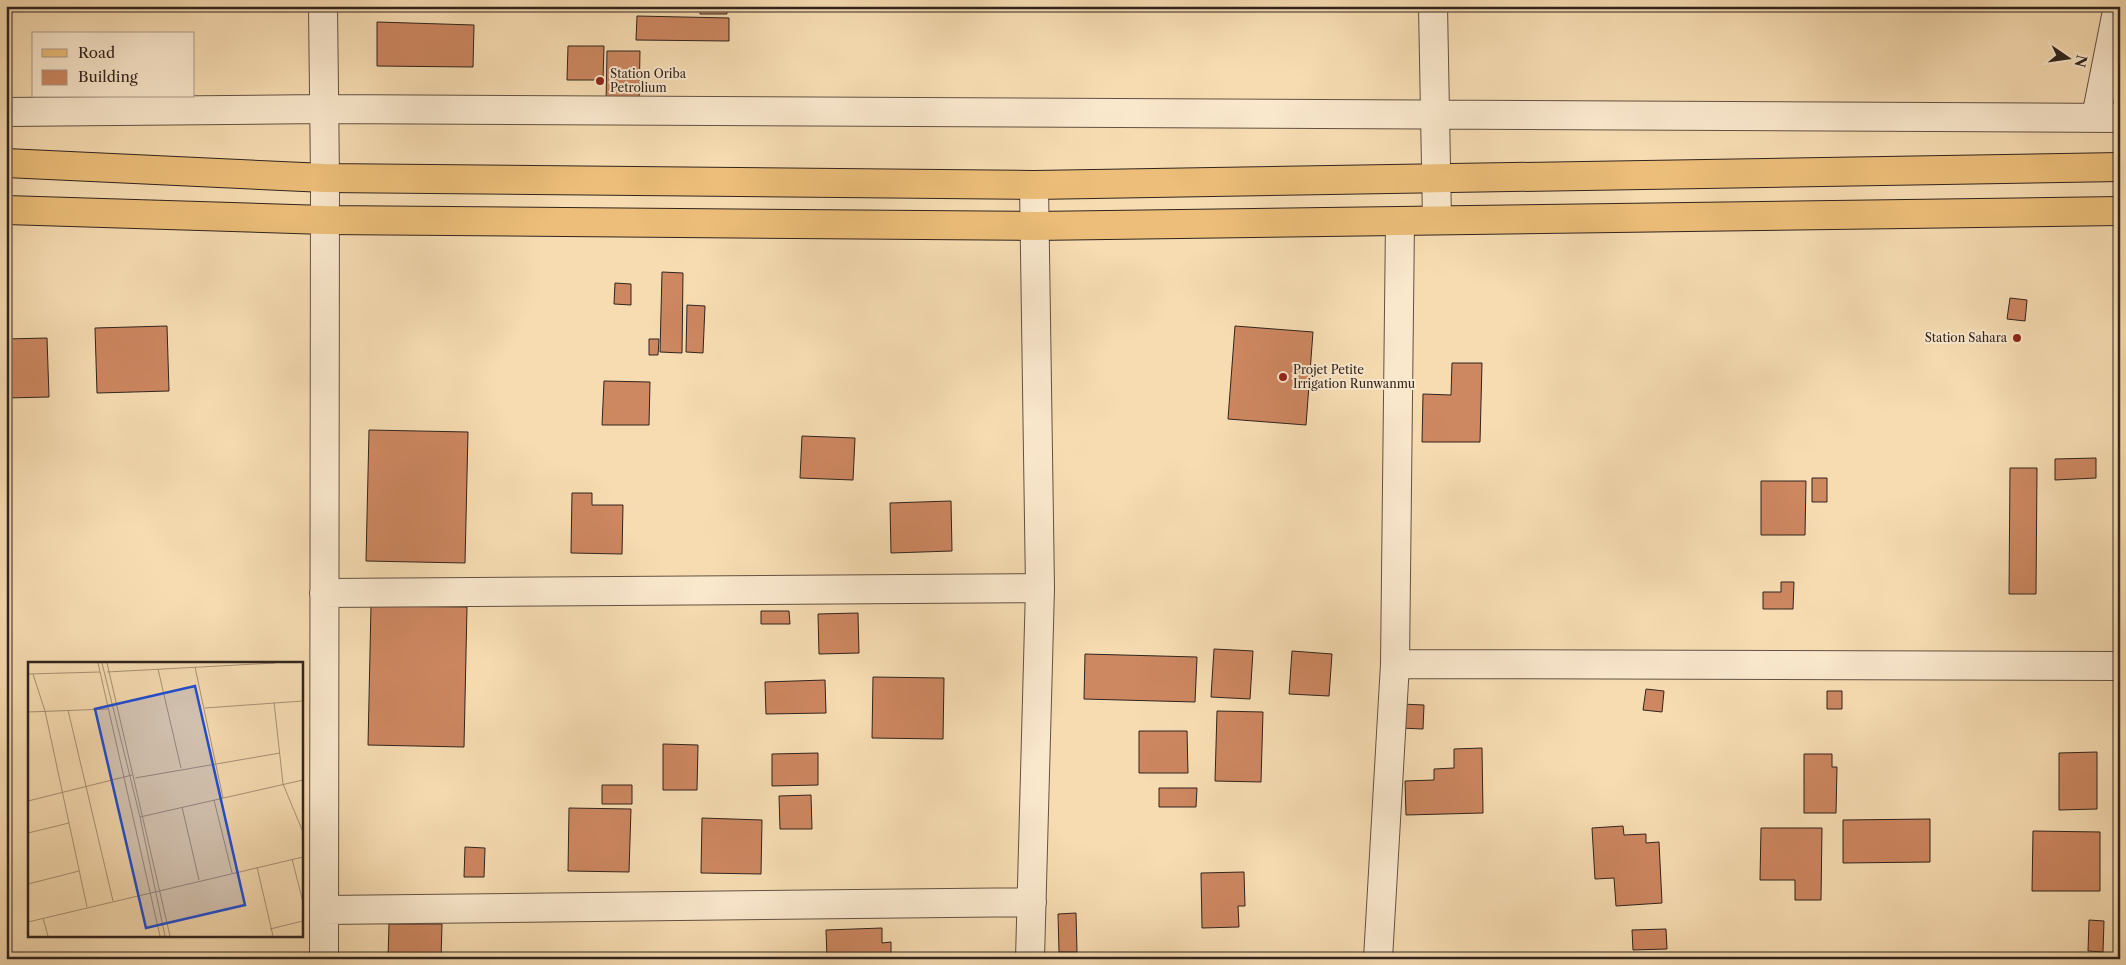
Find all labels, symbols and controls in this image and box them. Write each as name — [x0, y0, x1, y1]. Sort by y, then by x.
legend — [32, 32, 195, 98]
north arrow — [2044, 32, 2094, 82]
text: Road — [78, 43, 115, 62]
text: N — [2071, 53, 2091, 69]
place label: Station Oriba Petrolium — [610, 66, 687, 95]
text: Building — [78, 67, 138, 86]
marker: Station Oriba Petrolium — [594, 75, 606, 87]
place label: Station Sahara — [1925, 330, 2008, 345]
marker: Station Sahara — [2011, 332, 2023, 344]
place label: Projet Petite Irrigation Runwanmu — [1293, 362, 1416, 391]
marker: Projet Petite Irrigation Runwanmu — [1277, 371, 1289, 383]
inset map — [28, 662, 302, 938]

